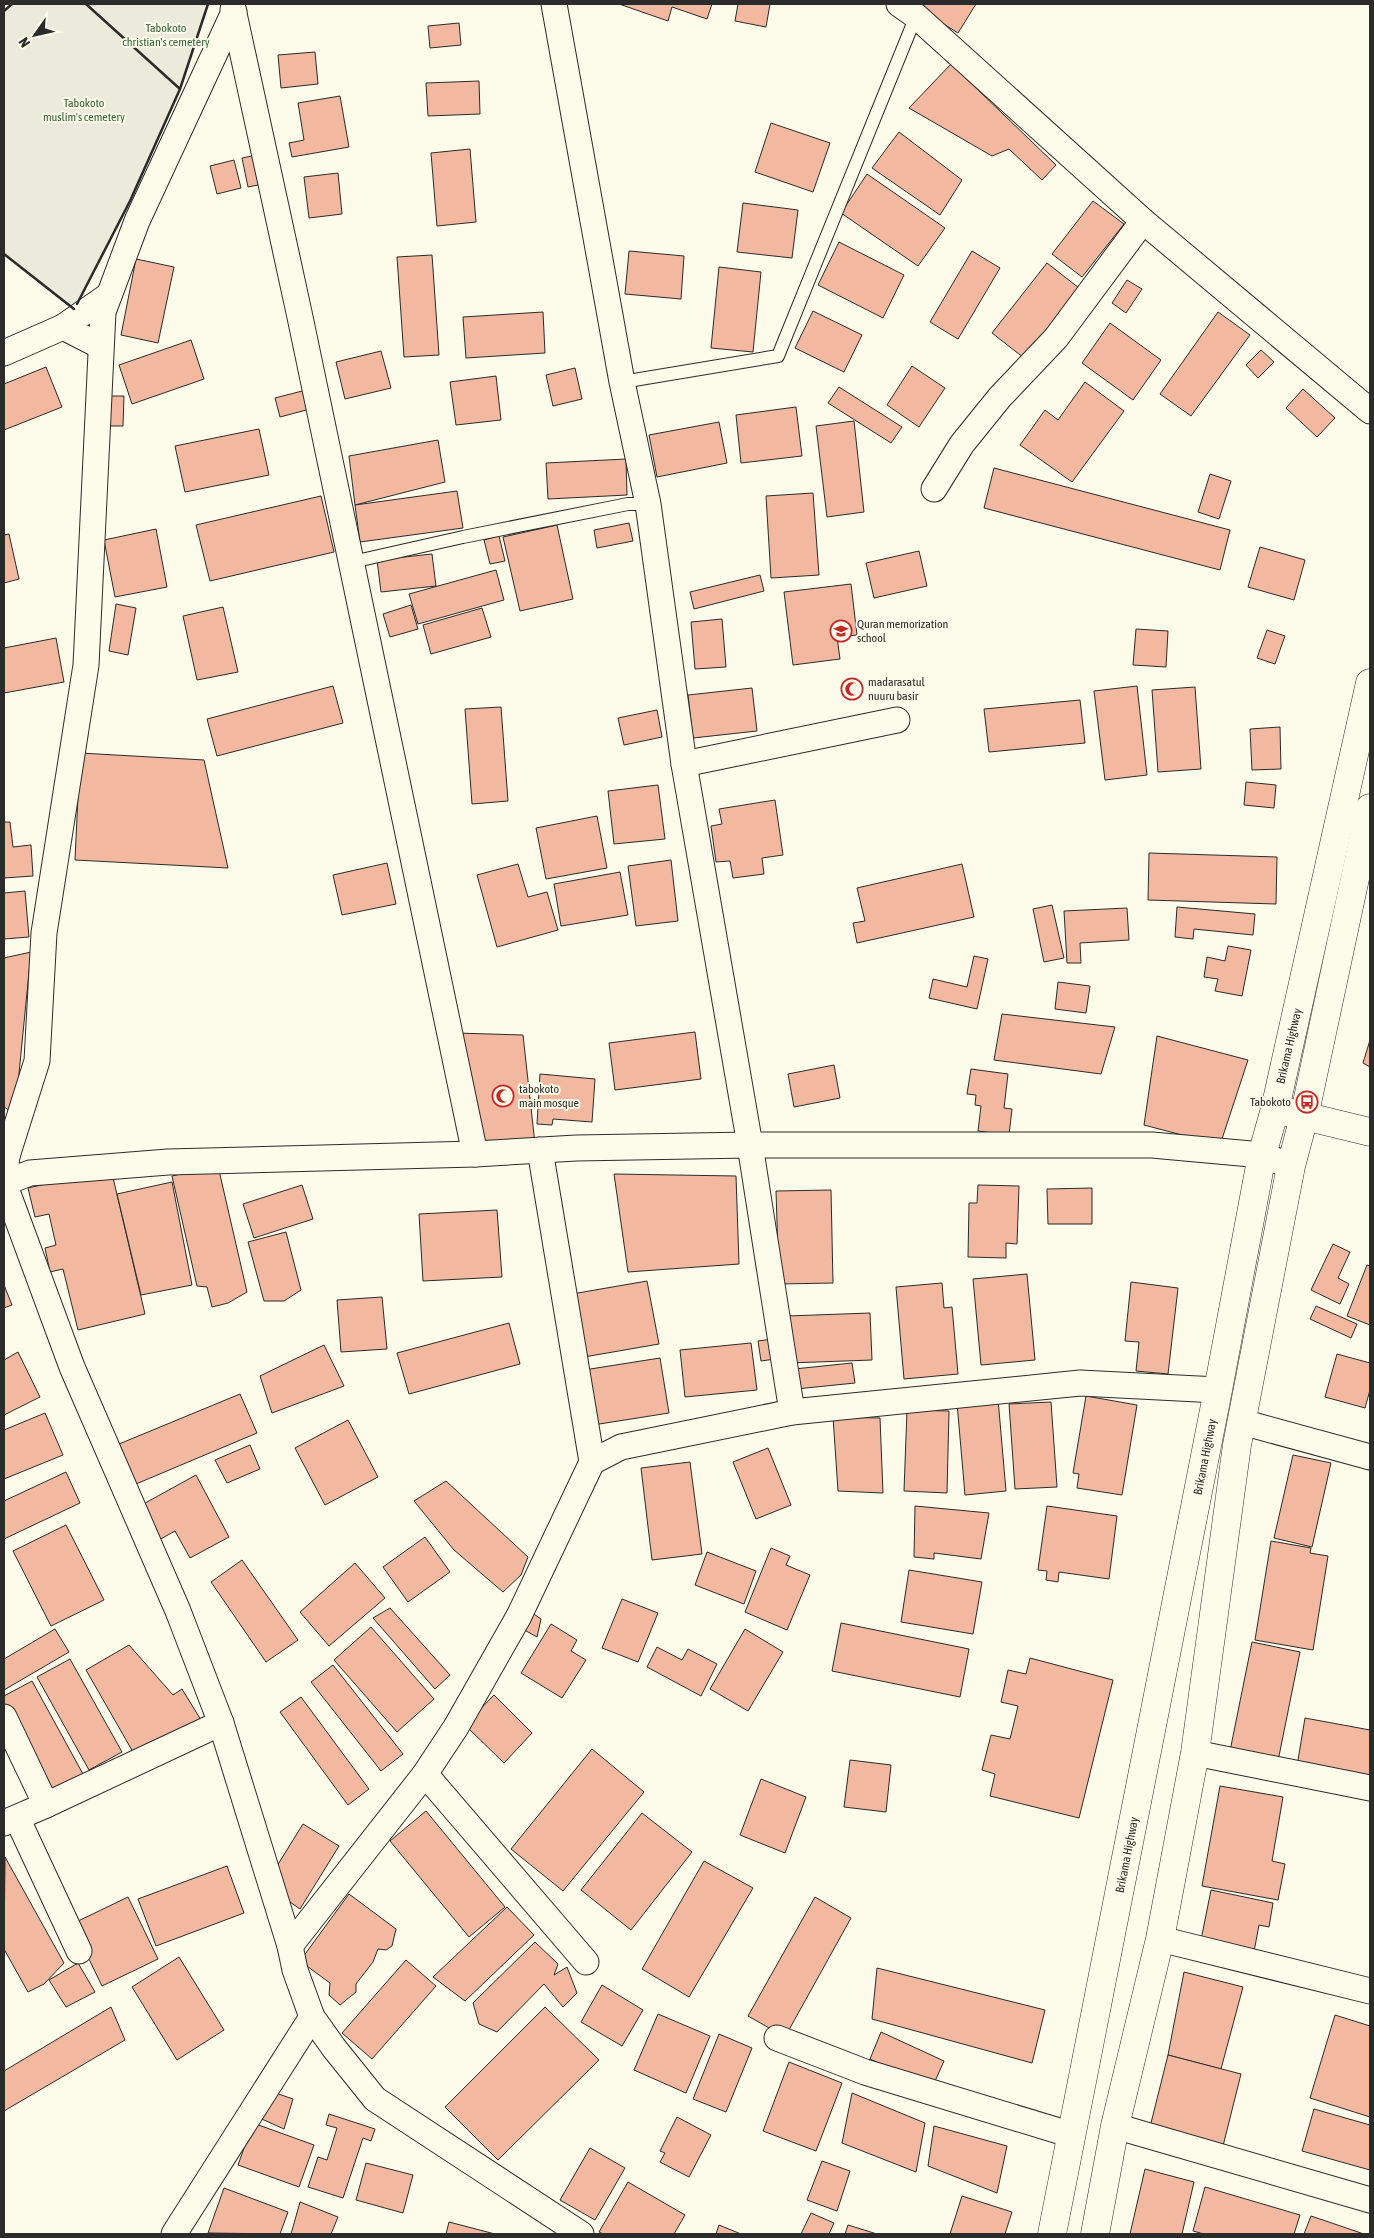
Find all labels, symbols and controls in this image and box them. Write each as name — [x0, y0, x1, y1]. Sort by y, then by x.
north arrow — [10, 10, 60, 60]
park label: Tabokoto christian's cemetery — [122, 21, 210, 49]
text: N — [15, 34, 33, 50]
park label: Tabokoto muslim's cemetery — [43, 96, 125, 124]
place label: Quran memorization school — [857, 617, 948, 645]
school or university icon: Quran memorization school — [829, 619, 853, 643]
place label: madarasatul nuuru basir — [868, 675, 925, 703]
mosque icon: madarasatul nuuru basir — [840, 677, 864, 701]
street label: Brikama Highway — [1274, 1007, 1304, 1085]
place label: tabokoto main mosque — [519, 1082, 579, 1110]
mosque icon: tabokoto main mosque — [491, 1084, 515, 1108]
bus stop icon: Tabokoto — [1295, 1090, 1319, 1114]
place label: Tabokoto — [1250, 1095, 1291, 1109]
street label: Brikama Highway — [1191, 1418, 1219, 1496]
street label: Brikama Highway — [1113, 1816, 1141, 1894]

